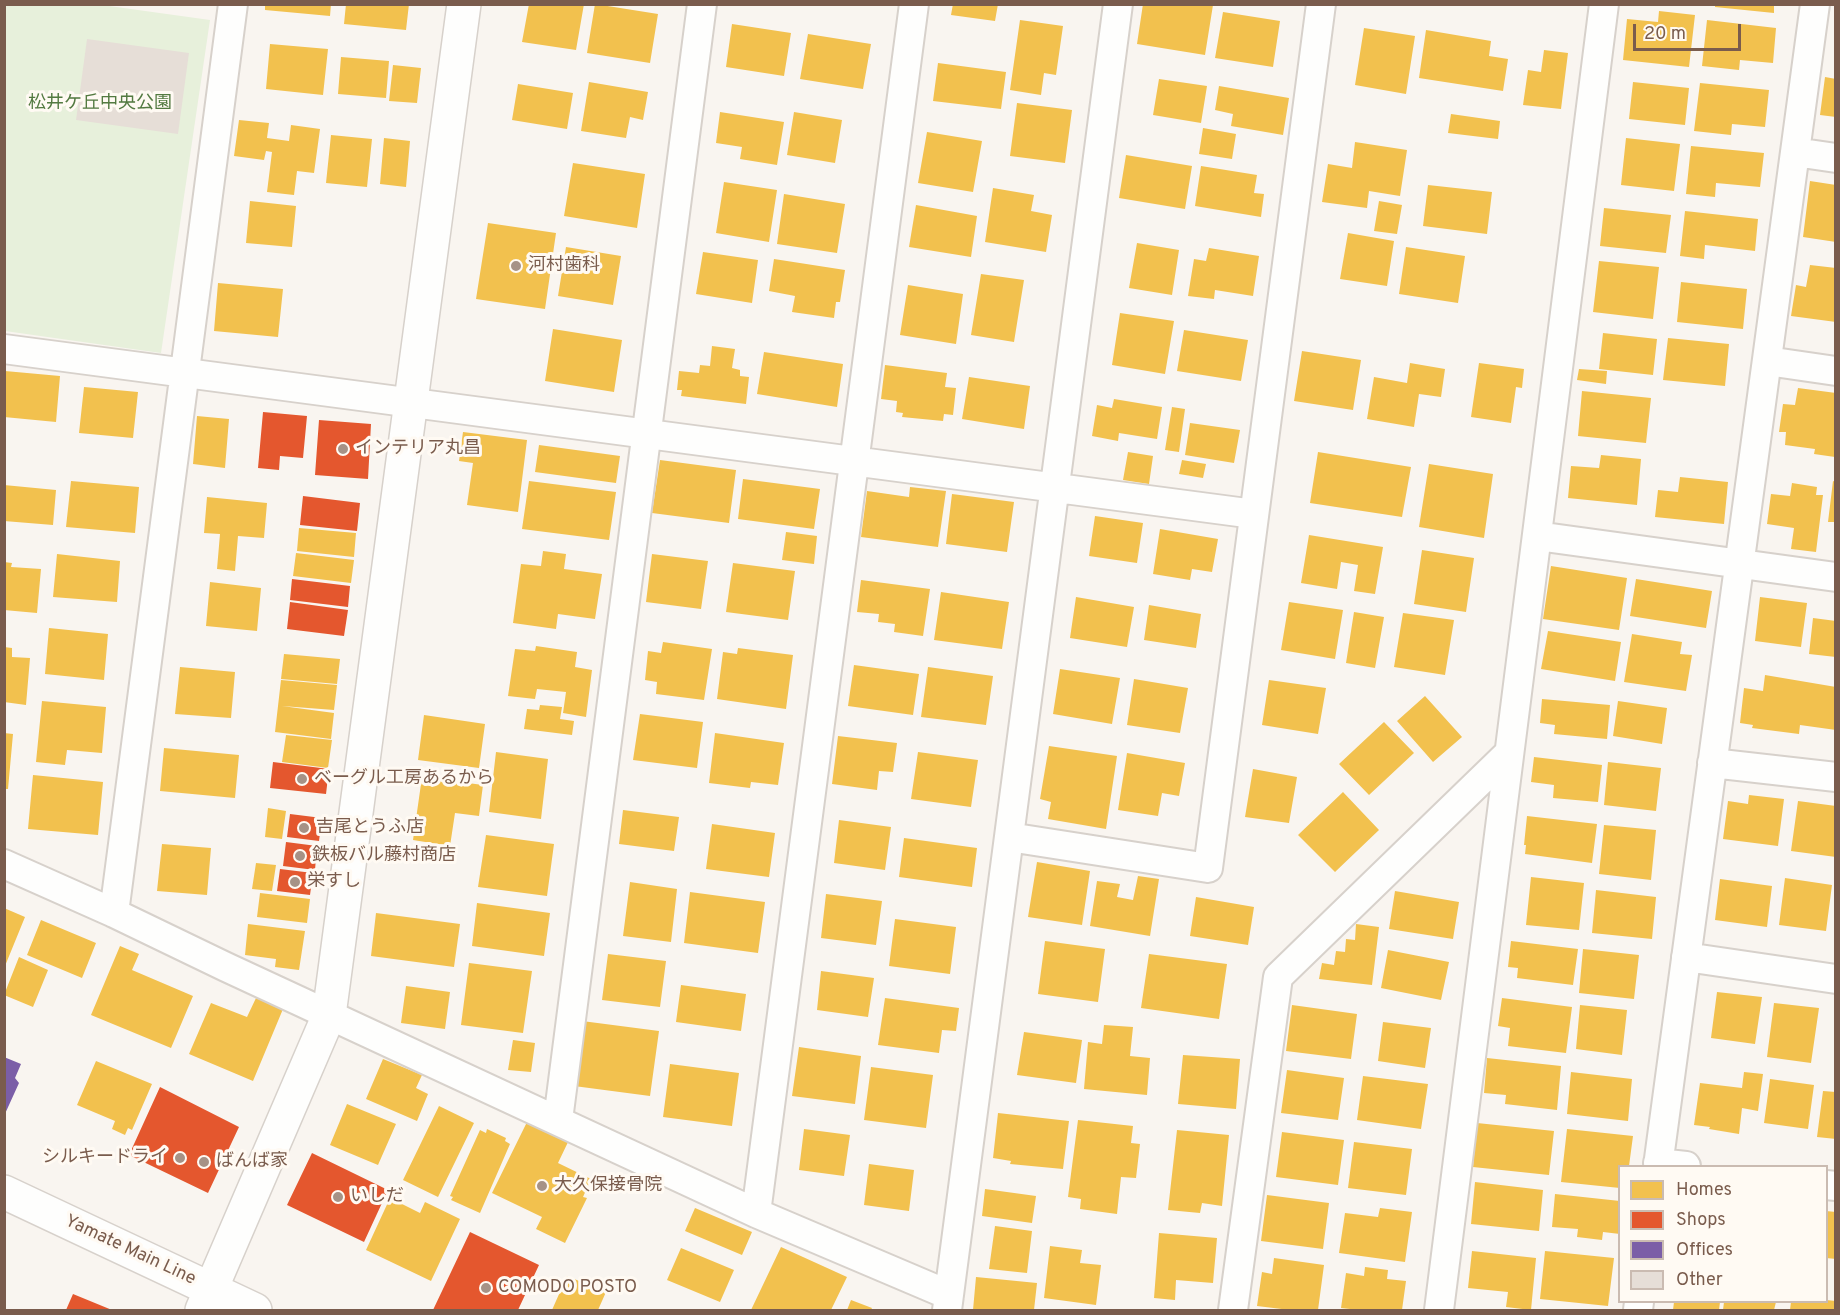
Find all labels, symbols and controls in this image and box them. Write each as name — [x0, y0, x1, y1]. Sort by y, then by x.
scale bar — [1636, 12, 1744, 50]
text: 20 m — [1644, 23, 1686, 46]
park label: 松井ケ丘中央公園 — [28, 93, 172, 115]
place label: 河村歯科 — [528, 255, 600, 277]
marker: 河村歯科 — [509, 259, 523, 273]
place label: インテリア丸昌 — [355, 438, 481, 460]
marker: インテリア丸昌 — [336, 442, 350, 456]
place label: ベーグル工房あるから — [314, 768, 494, 790]
marker: ベーグル工房あるから — [295, 772, 309, 786]
place label: 吉尾とうふ店 — [316, 817, 424, 839]
marker: 吉尾とうふ店 — [297, 821, 311, 835]
place label: 鉄板バル藤村商店 — [312, 845, 456, 867]
marker: 鉄板バル藤村商店 — [293, 849, 307, 863]
place label: 栄すし — [307, 871, 361, 893]
marker: 栄すし — [288, 875, 302, 889]
place label: シルキードライ — [42, 1147, 168, 1169]
marker: シルキードライ — [173, 1151, 187, 1165]
place label: ばんば家 — [216, 1151, 288, 1173]
marker: ばんば家 — [197, 1155, 211, 1169]
legend — [1618, 1165, 1828, 1303]
place label: 大久保接骨院 — [554, 1175, 662, 1197]
marker: 大久保接骨院 — [535, 1179, 549, 1193]
text: Homes — [1676, 1179, 1732, 1202]
place label: いしだ — [350, 1186, 404, 1208]
marker: いしだ — [331, 1190, 345, 1204]
text: Shops — [1676, 1209, 1726, 1232]
street label: Yamate Main Line — [61, 1211, 199, 1291]
text: Offices — [1676, 1239, 1733, 1262]
text: Other — [1676, 1269, 1723, 1292]
place label: COMODO POSTO — [498, 1277, 637, 1299]
marker: COMODO POSTO — [479, 1281, 493, 1295]

